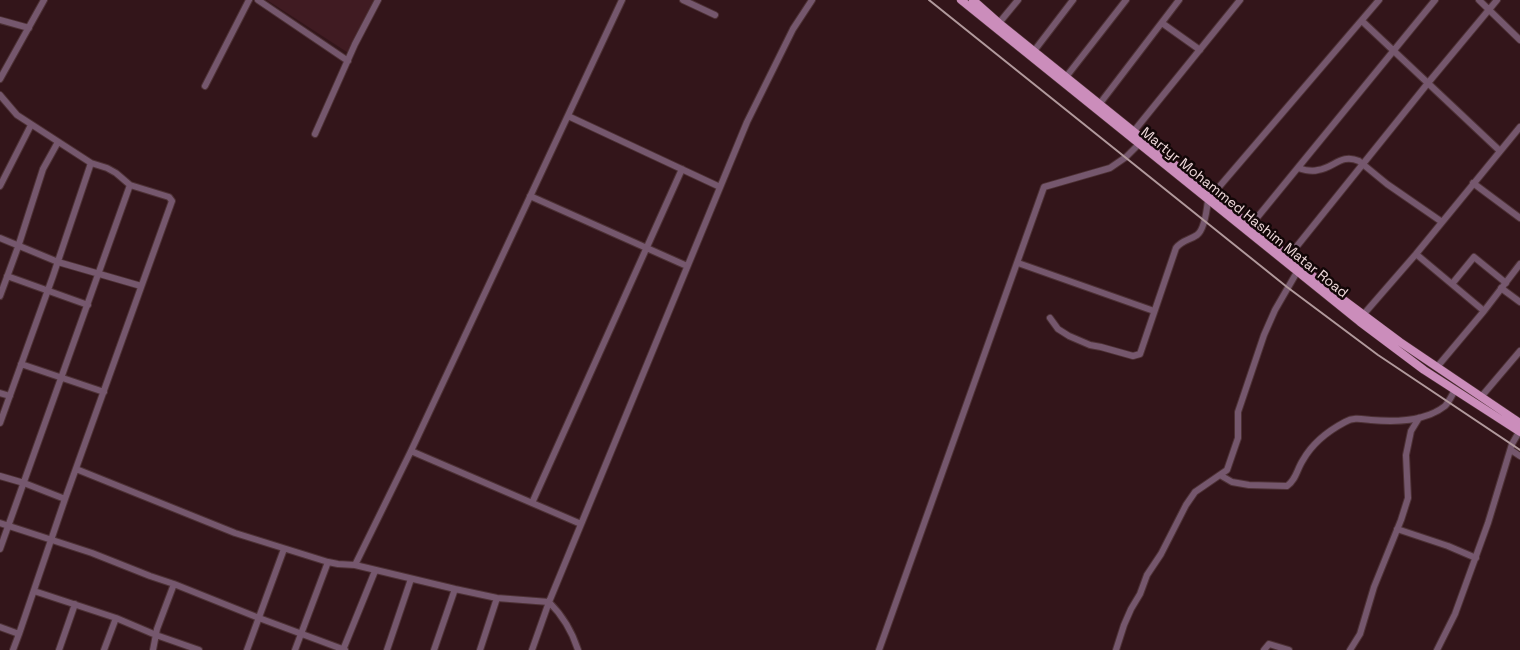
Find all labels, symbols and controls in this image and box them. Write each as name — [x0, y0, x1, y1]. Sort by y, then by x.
street label: Martyr Mohammed Hashim Matar Road — [1137, 124, 1351, 302]

